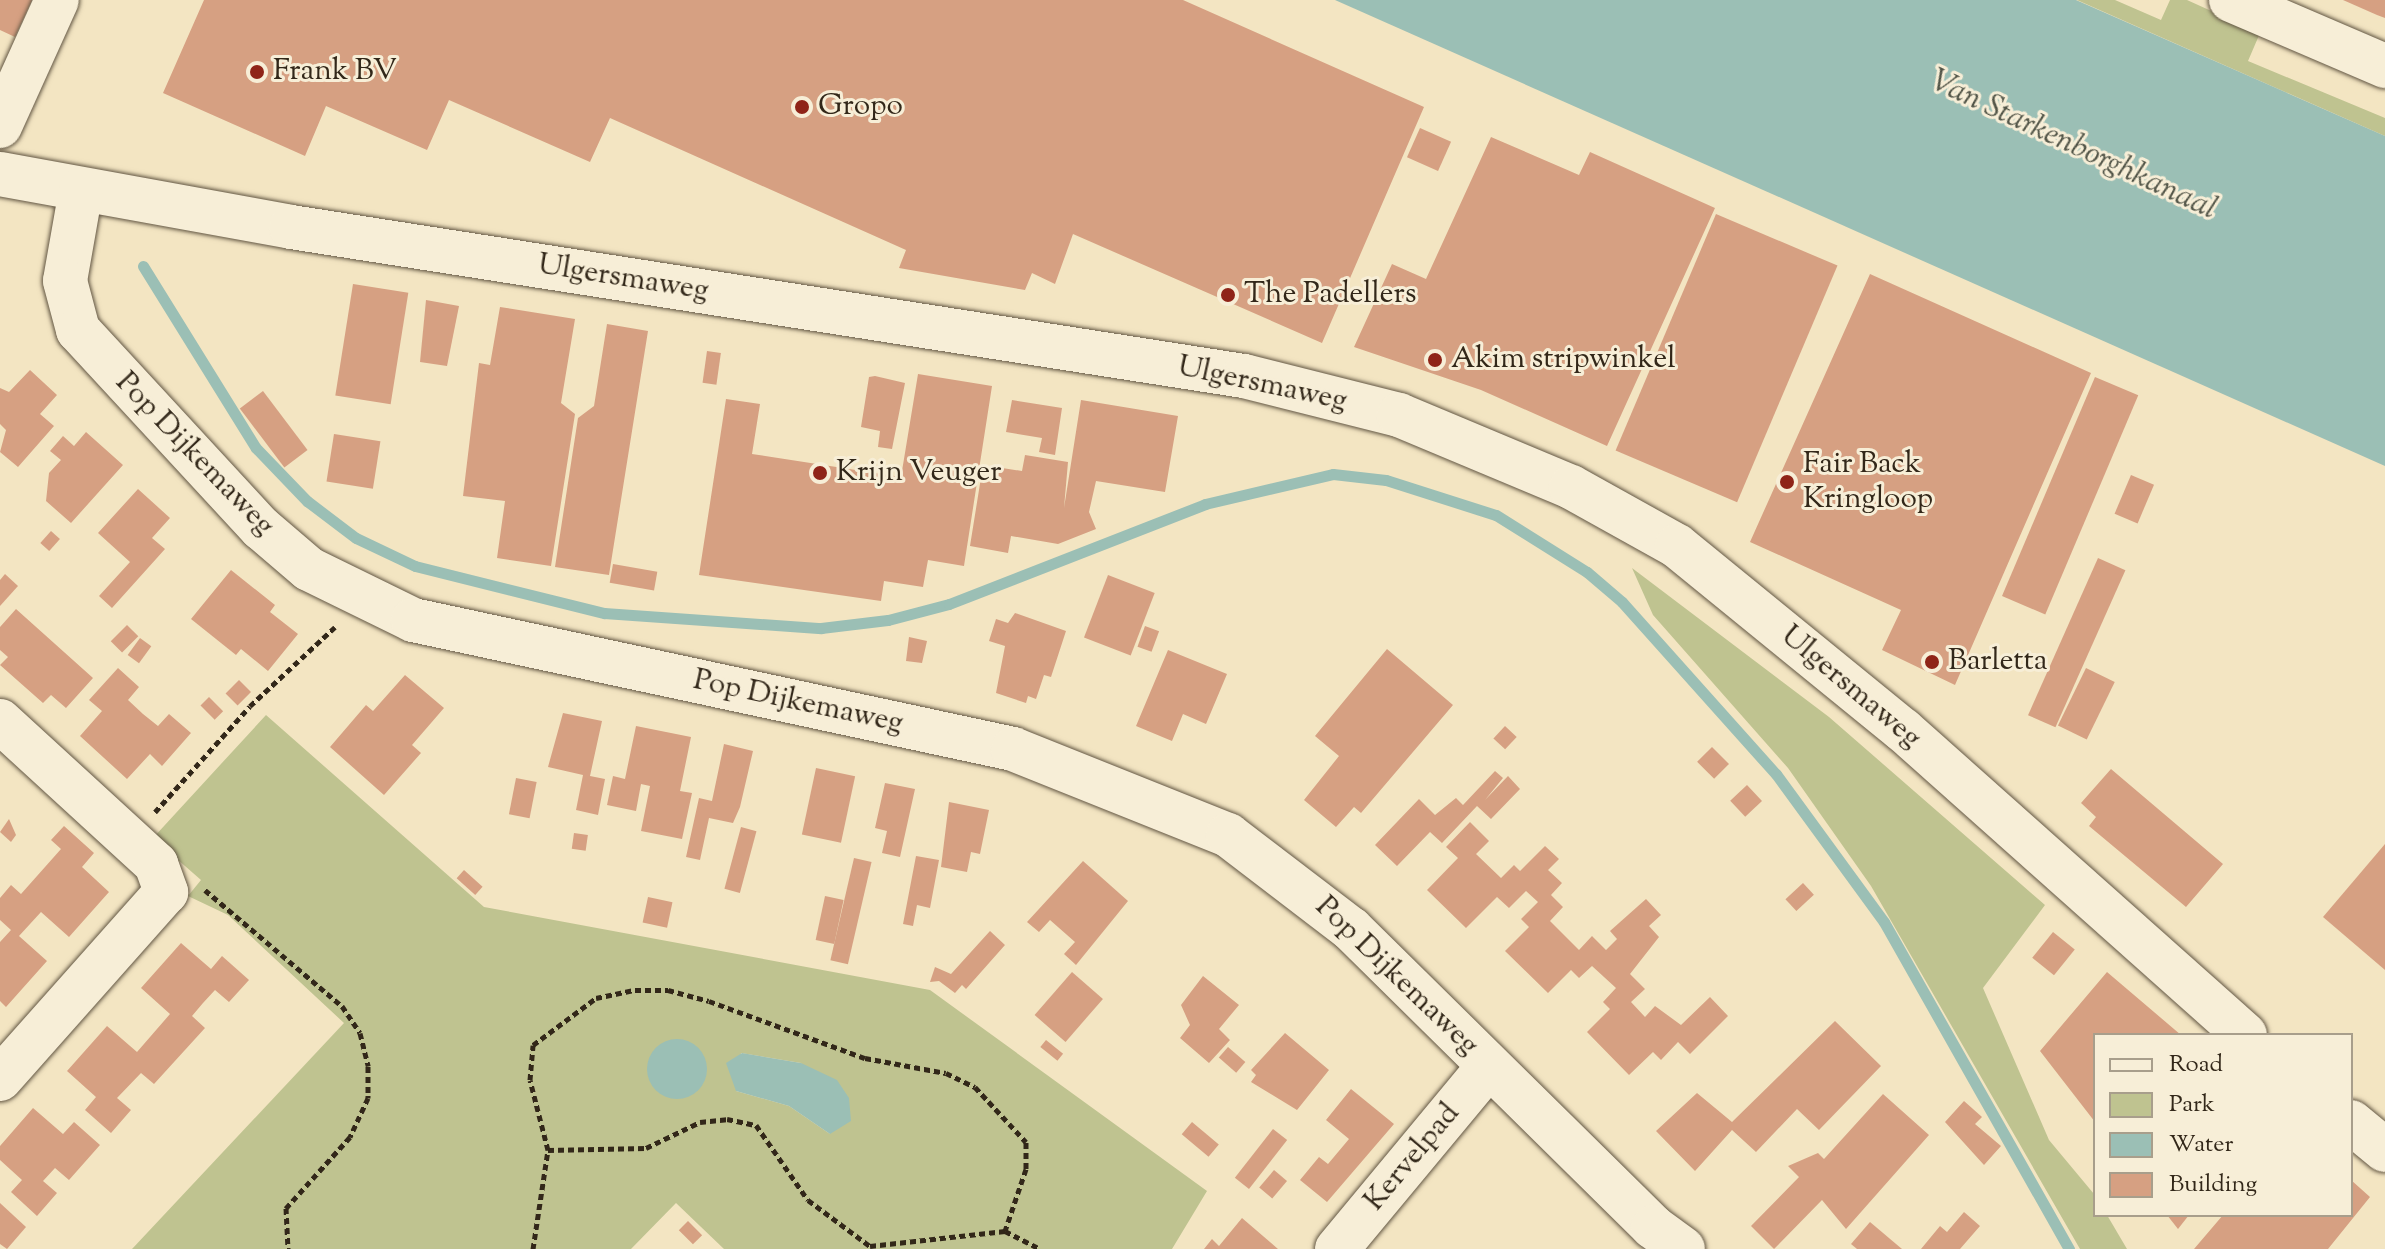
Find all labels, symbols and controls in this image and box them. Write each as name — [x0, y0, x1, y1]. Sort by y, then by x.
place label: Frank BV — [273, 54, 397, 90]
marker: Frank BV — [248, 63, 266, 81]
water label: Van Starkenborghkanaal — [1923, 63, 2223, 229]
place label: Gropo — [818, 89, 903, 125]
marker: Gropo — [793, 98, 811, 116]
street label: Ulgersmaweg — [535, 248, 711, 310]
place label: The Padellers — [1244, 277, 1417, 313]
marker: The Padellers — [1219, 286, 1237, 304]
place label: Akim stripwinkel — [1451, 342, 1676, 378]
street label: Ulgersmaweg — [1174, 349, 1350, 421]
marker: Akim stripwinkel — [1426, 351, 1444, 369]
street label: Pop Dijkemaweg — [107, 366, 281, 544]
place label: Fair Back Kringloop — [1803, 447, 1933, 518]
place label: Krijn Veuger — [836, 455, 1002, 491]
marker: Krijn Veuger — [811, 464, 829, 482]
marker: Fair Back Kringloop — [1778, 473, 1796, 491]
street label: Ulgersmaweg — [1772, 619, 1928, 757]
place label: Barletta — [1948, 644, 2048, 680]
marker: Barletta — [1923, 653, 1941, 671]
street label: Pop Dijkemaweg — [690, 663, 906, 743]
street label: Pop Dijkemaweg — [1307, 890, 1485, 1064]
legend — [2093, 1033, 2353, 1217]
text: Road — [2169, 1048, 2223, 1082]
text: Park — [2169, 1088, 2215, 1122]
street label: Kervelpad — [1358, 1097, 1468, 1219]
text: Water — [2169, 1128, 2233, 1162]
text: Building — [2169, 1168, 2257, 1202]

